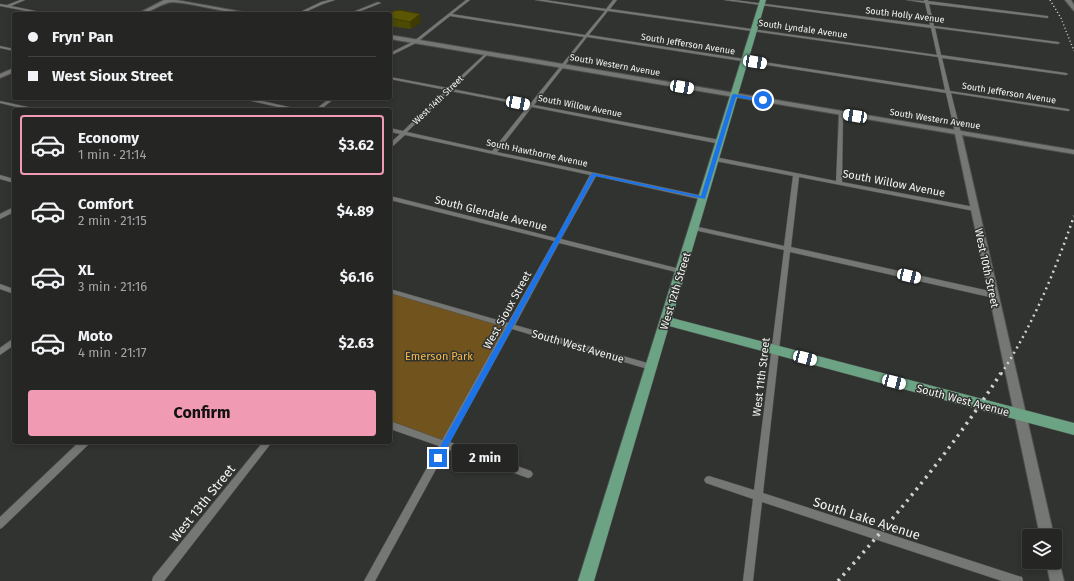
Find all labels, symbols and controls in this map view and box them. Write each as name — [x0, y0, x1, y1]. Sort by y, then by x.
street label: South Holly Avenue — [865, 5, 945, 25]
street label: South Lyndale Avenue — [758, 18, 848, 40]
text: Fryn' Pan — [52, 28, 113, 46]
street label: South Jefferson Avenue — [640, 32, 736, 56]
street label: South Western Avenue — [569, 52, 661, 78]
car — [742, 54, 768, 70]
text: West Sioux Street — [52, 67, 173, 85]
street label: West 14th Street — [411, 73, 466, 127]
car — [669, 79, 695, 95]
street label: South Jefferson Avenue — [961, 81, 1057, 105]
route start — [754, 91, 772, 109]
street label: South Willow Avenue — [537, 93, 623, 119]
car — [505, 95, 531, 111]
street label: South Western Avenue — [889, 107, 981, 131]
car — [842, 108, 868, 124]
icon: car — [30, 127, 66, 163]
text: Economy — [78, 129, 139, 147]
text: $3.62 — [339, 136, 374, 154]
street label: South Hawthorne Avenue — [485, 137, 589, 169]
text: 1 min · 21:14 — [78, 147, 146, 162]
street label: South Willow Avenue — [841, 167, 946, 200]
icon: car — [30, 193, 66, 229]
street label: South Glendale Avenue — [433, 193, 549, 234]
text: Comfort — [78, 195, 134, 213]
text: $4.89 — [337, 202, 374, 220]
text: 2 min · 21:15 — [78, 213, 147, 228]
street label: West 10th Street — [972, 227, 1001, 309]
street label: West 12th Street — [658, 251, 693, 331]
icon: car — [30, 259, 66, 295]
text: XL — [78, 261, 94, 279]
car — [896, 267, 922, 285]
text: $6.16 — [340, 268, 374, 286]
street label: West Sioux Street — [481, 269, 534, 351]
text: 3 min · 21:16 — [78, 279, 147, 294]
icon: car — [30, 325, 66, 361]
text: Moto — [78, 327, 113, 345]
street label: South West Avenue — [530, 327, 626, 366]
text: $2.63 — [339, 334, 374, 352]
street label: West 11th Street — [750, 337, 773, 417]
text: 4 min · 21:17 — [78, 345, 147, 360]
car — [792, 349, 818, 367]
park label: Emerson Park — [405, 350, 473, 363]
car — [881, 373, 907, 391]
street label: South West Avenue — [915, 382, 1011, 419]
button: Confirm — [28, 390, 376, 436]
callout: 2 min — [452, 444, 518, 472]
route end — [429, 449, 447, 467]
text: 2 min — [469, 450, 501, 465]
street label: West 13th Street — [167, 461, 238, 545]
street label: South Lake Avenue — [811, 494, 922, 543]
map controls — [1022, 529, 1062, 569]
button: layers — [1022, 529, 1062, 569]

